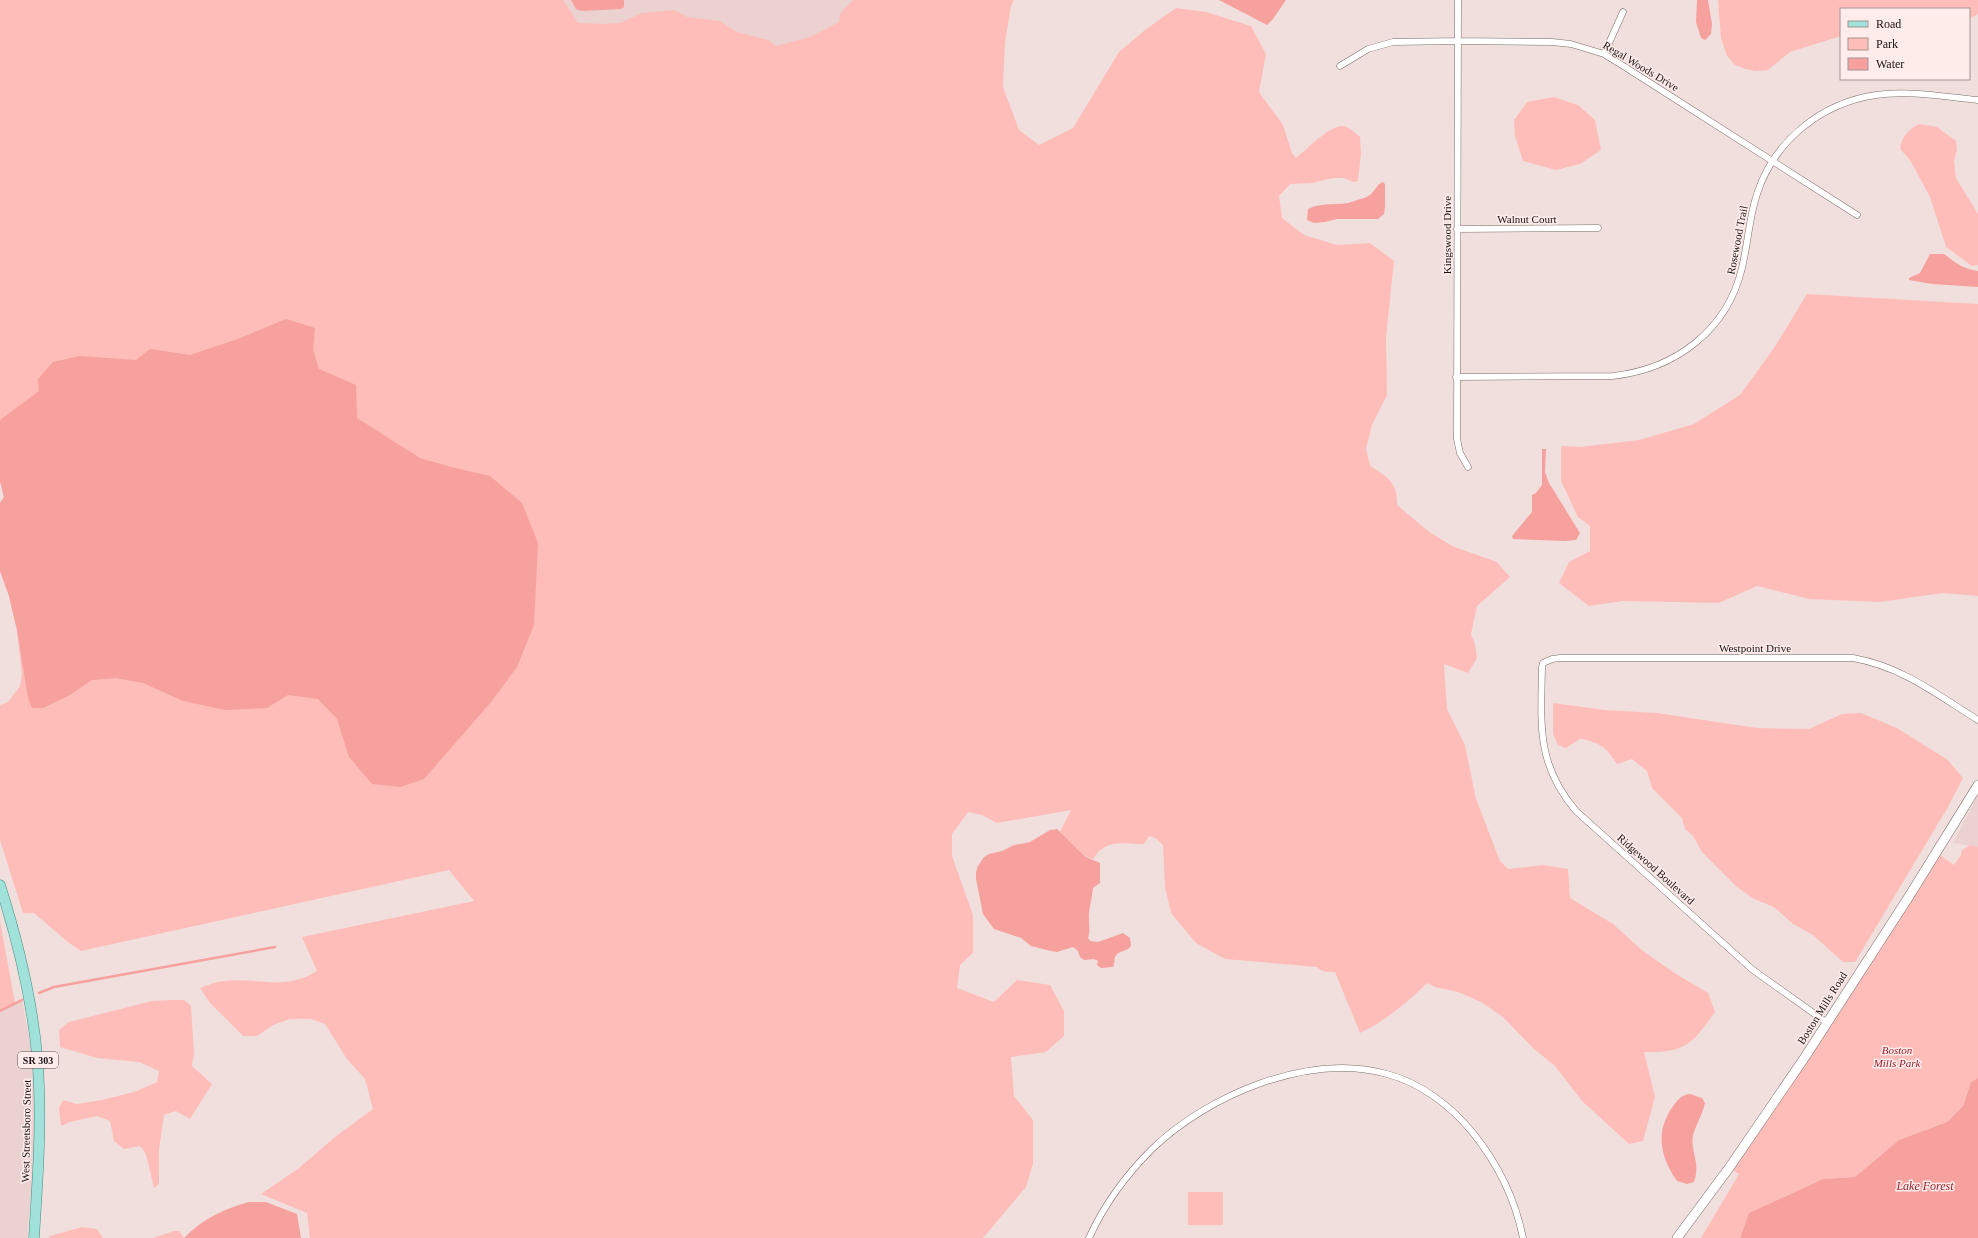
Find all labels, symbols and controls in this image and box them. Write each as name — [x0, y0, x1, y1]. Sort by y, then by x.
legend — [1840, 8, 1970, 80]
text: Road — [1876, 17, 1901, 31]
text: Park — [1876, 37, 1898, 51]
street label: Regal Woods Drive — [1601, 39, 1681, 93]
text: Water — [1876, 57, 1904, 71]
street label: Kingswood Drive — [1441, 196, 1453, 274]
street label: Rosewood Trail — [1724, 204, 1750, 276]
street label: Walnut Court — [1497, 213, 1557, 225]
street label: Westpoint Drive — [1719, 642, 1791, 654]
street label: Ridgewood Boulevard — [1615, 831, 1697, 907]
street label: Boston Mills Road — [1795, 969, 1849, 1046]
park label: Boston Mills Park — [1873, 1044, 1921, 1069]
road number: SR 303 — [18, 1052, 58, 1068]
street label: West Streetsboro Street — [19, 1079, 33, 1183]
water label: Lake Forest — [1895, 1179, 1954, 1193]

